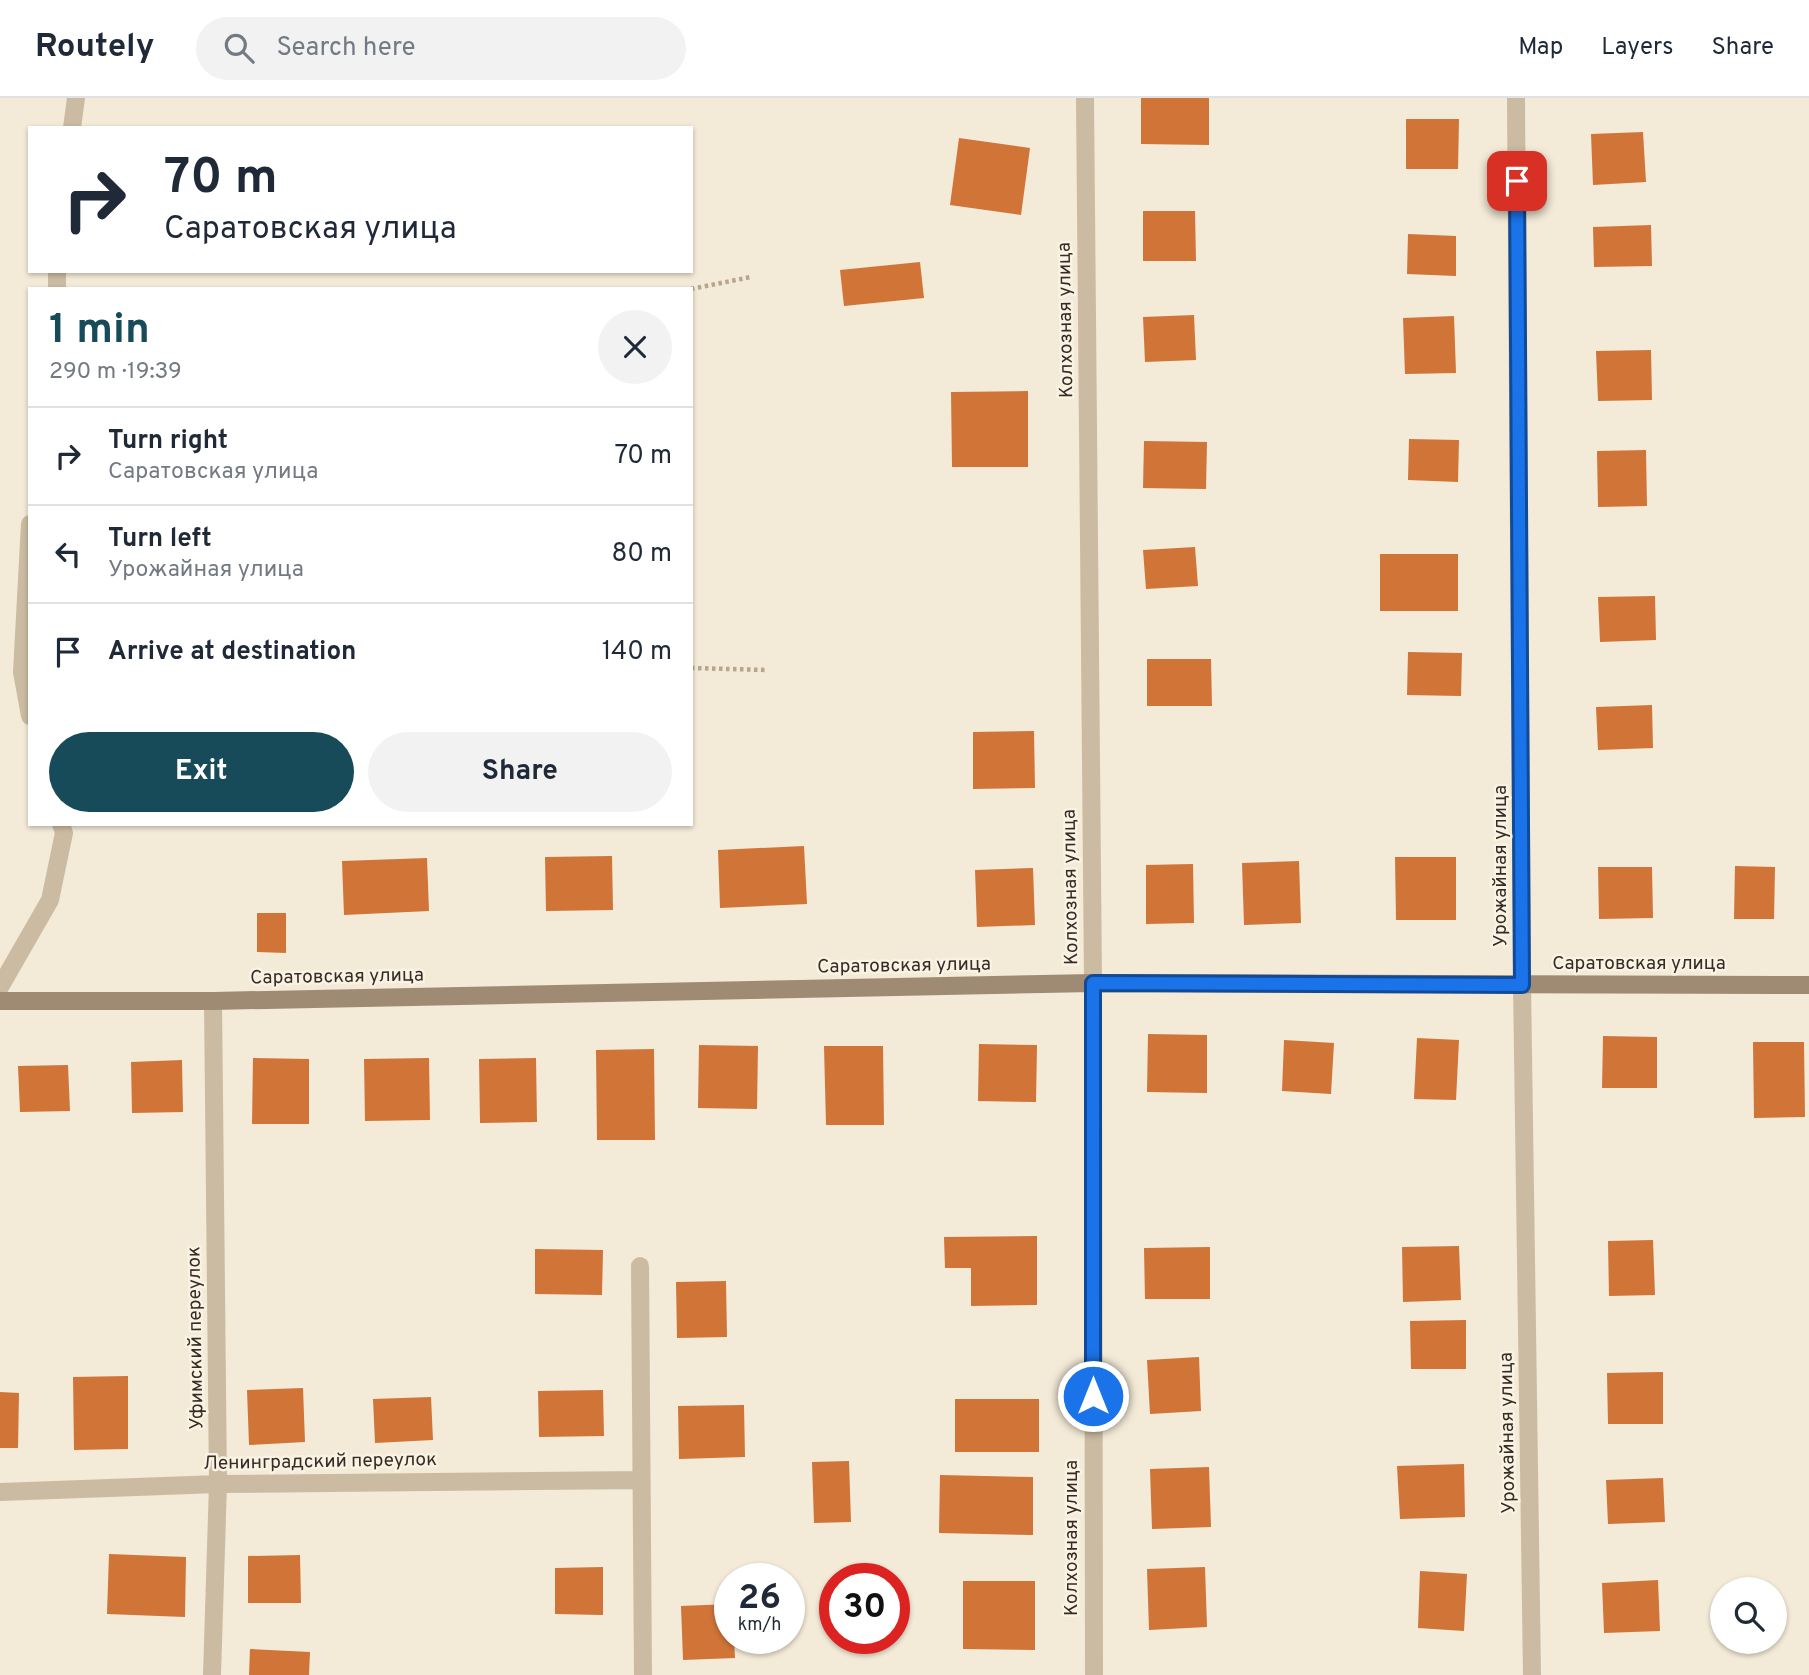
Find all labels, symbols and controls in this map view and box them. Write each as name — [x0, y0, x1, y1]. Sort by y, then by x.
search box — [196, 17, 686, 80]
text: Routely — [35, 27, 154, 69]
icon: search — [220, 29, 258, 67]
text: Search here — [276, 32, 415, 65]
text: Map — [1518, 33, 1563, 63]
text: Layers — [1601, 33, 1673, 63]
text: Share — [1711, 33, 1774, 63]
text: 70 m — [164, 149, 278, 211]
pin — [1487, 151, 1547, 211]
icon: right — [49, 154, 140, 245]
icon: arrive — [1498, 162, 1536, 200]
text: Саратовская улица — [164, 210, 457, 250]
street label: Колхозная улица — [1053, 242, 1079, 398]
text: 1 min — [49, 305, 150, 358]
button: close — [598, 310, 672, 384]
text: 290 m · 19:39 — [49, 358, 182, 387]
text: Turn right — [108, 425, 228, 458]
icon: right — [49, 437, 87, 475]
text: 70 m — [614, 440, 672, 473]
text: Саратовская улица — [108, 458, 318, 487]
text: Turn left — [108, 523, 212, 556]
icon: left — [49, 535, 87, 573]
text: 80 m — [612, 538, 672, 571]
text: Урожайная улица — [108, 556, 304, 585]
icon: arrive — [49, 633, 87, 671]
text: Arrive at destination — [108, 636, 356, 669]
text: 140 m — [602, 636, 672, 669]
button: Exit — [49, 732, 354, 812]
button: Share — [368, 732, 672, 812]
street label: Урожайная улица — [1489, 785, 1513, 947]
street label: Колхозная улица — [1058, 809, 1084, 965]
street label: Саратовская улица — [817, 952, 991, 980]
street label: Саратовская улица — [1552, 952, 1726, 976]
street label: Саратовская улица — [250, 963, 424, 991]
street label: Уфимский переулок — [182, 1246, 210, 1430]
street label: Урожайная улица — [1495, 1352, 1521, 1514]
position arrow — [1056, 1359, 1130, 1433]
street label: Ленинградский переулок — [203, 1448, 437, 1476]
street label: Колхозная улица — [1060, 1460, 1084, 1616]
speed limit sign: 30 — [819, 1563, 910, 1654]
text: 26 — [738, 1577, 781, 1621]
map controls — [1710, 1577, 1787, 1654]
button: search — [1710, 1577, 1787, 1654]
text: km/h — [738, 1614, 781, 1637]

